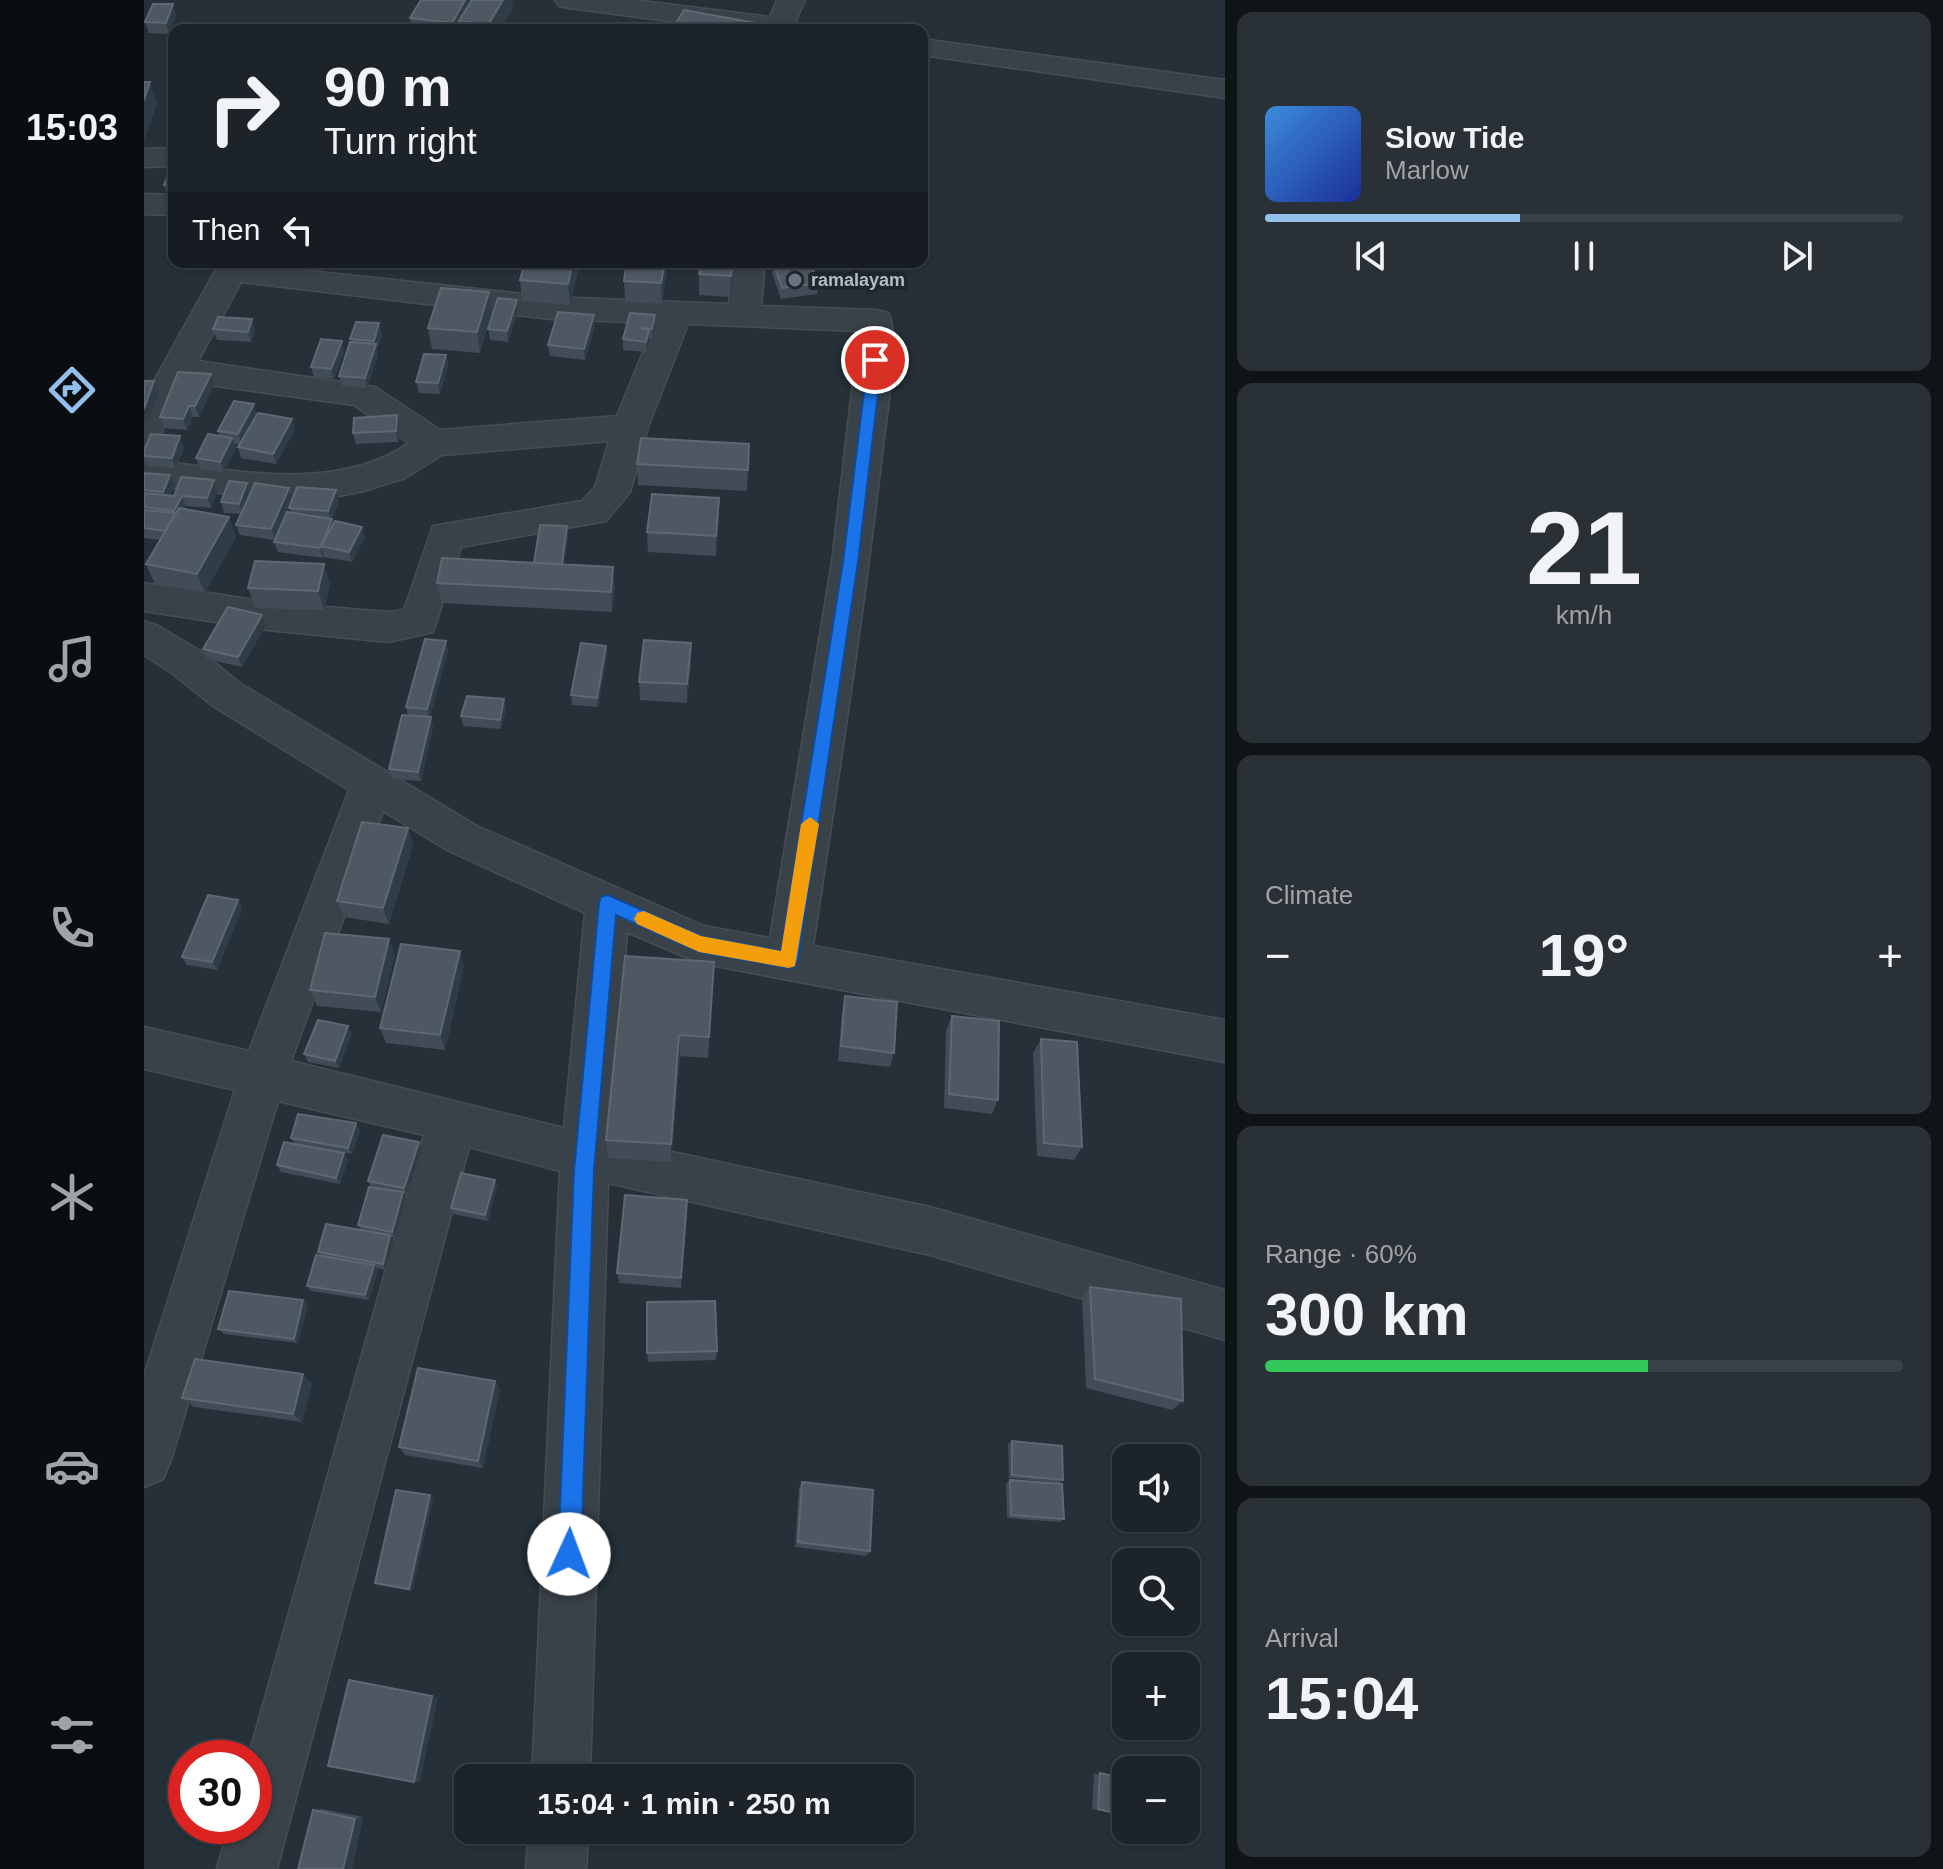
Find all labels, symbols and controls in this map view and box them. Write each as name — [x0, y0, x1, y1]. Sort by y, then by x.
text: 90 m — [324, 55, 452, 118]
icon: right — [192, 56, 296, 160]
text: 15:03 — [26, 107, 118, 148]
text: Turn right — [324, 121, 477, 162]
text: Slow Tide — [1385, 121, 1524, 154]
text: Marlow — [1385, 155, 1469, 185]
icon: left — [276, 208, 320, 252]
text: Then — [192, 213, 260, 246]
icon: previous — [1349, 234, 1393, 278]
icon: pause — [1562, 234, 1606, 278]
icon: next — [1775, 234, 1819, 278]
place label: ramalayam — [811, 270, 905, 290]
marker: ramalayam — [786, 271, 804, 289]
pin — [841, 326, 909, 394]
icon: arrive — [853, 338, 897, 382]
icon: directions — [44, 362, 100, 418]
text: 21 — [1526, 490, 1642, 606]
text: km/h — [1556, 600, 1612, 630]
icon: music — [44, 631, 100, 687]
text: Climate — [1265, 880, 1353, 910]
icon: phone — [44, 900, 100, 956]
text: 19° — [1539, 922, 1629, 989]
text: − — [1265, 931, 1291, 980]
text: + — [1877, 931, 1903, 980]
icon: climate — [44, 1169, 100, 1225]
text: Range · 60% — [1265, 1239, 1417, 1269]
text: 300 km — [1265, 1281, 1469, 1348]
icon: car — [44, 1438, 100, 1494]
map controls — [1112, 1444, 1200, 1844]
button: sound — [1112, 1444, 1200, 1532]
position arrow — [527, 1512, 611, 1596]
button: search — [1112, 1548, 1200, 1636]
text: Arrival — [1265, 1623, 1339, 1653]
button: + — [1112, 1652, 1200, 1740]
text: 15:04 — [1265, 1665, 1418, 1732]
icon: filters — [44, 1707, 100, 1763]
speed limit sign: 30 — [168, 1740, 272, 1844]
button: − — [1112, 1756, 1200, 1844]
text: 15:04 · 1 min · 250 m — [537, 1787, 831, 1820]

